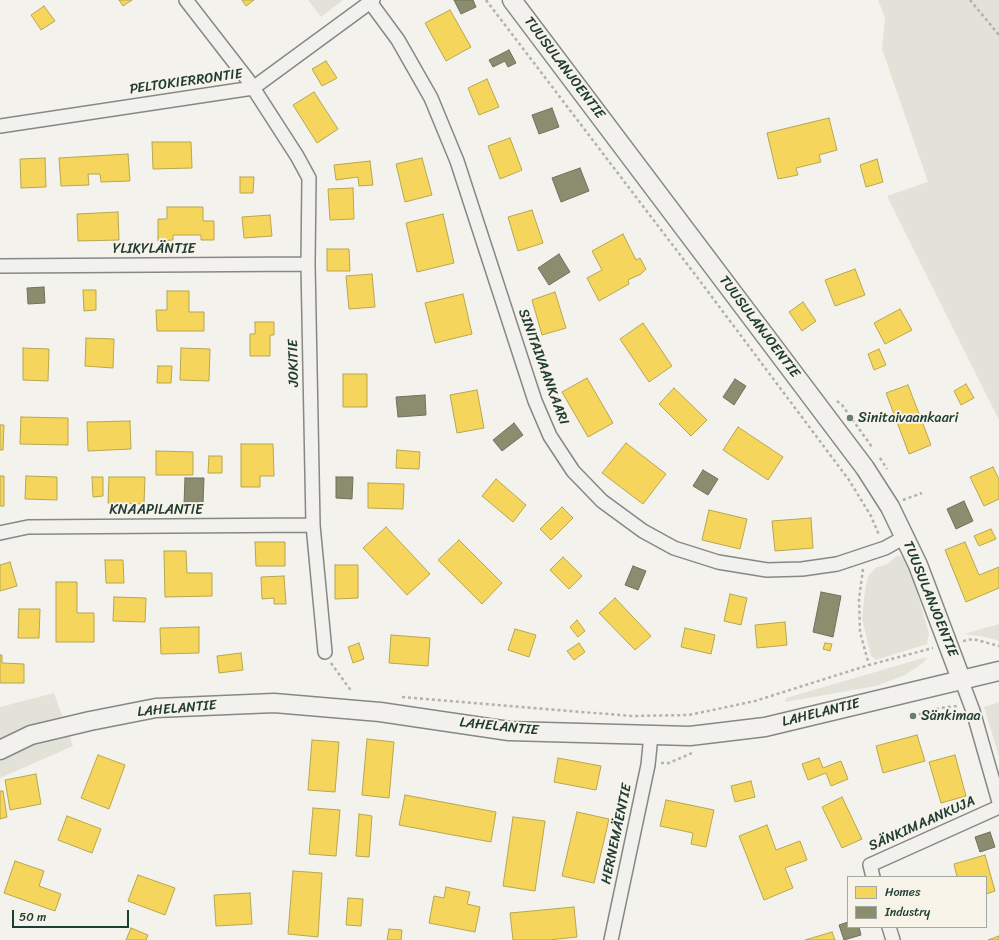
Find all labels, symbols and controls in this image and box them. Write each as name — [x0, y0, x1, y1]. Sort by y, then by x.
street label: TUUSULANJOENTIE — [520, 14, 608, 122]
street label: PELTOKIERRONTIE — [128, 66, 244, 98]
street label: YLIKYLÄNTIE — [113, 241, 195, 257]
street label: TUUSULANJOENTIE — [715, 273, 803, 381]
street label: SINITAIVAANKAARI — [514, 307, 572, 427]
street label: JOKITIE — [285, 339, 303, 387]
place label: Sinitaivaankaari — [858, 410, 958, 426]
marker: Sinitaivaankaari — [845, 413, 855, 423]
street label: KNAAPILANTIE — [109, 502, 203, 518]
street label: TUUSULANJOENTIE — [899, 539, 961, 659]
street label: LAHELANTIE — [780, 695, 862, 731]
street label: LAHELANTIE — [137, 697, 217, 721]
place label: Sänkimaa — [921, 708, 980, 724]
marker: Sänkimaa — [908, 711, 918, 721]
street label: LAHELANTIE — [459, 714, 539, 740]
street label: HERNEMÄENTIE — [598, 782, 636, 886]
street label: SÄNKIMAANKUJA — [866, 793, 978, 855]
legend — [847, 876, 987, 928]
text: Homes — [885, 881, 921, 903]
text: Industry — [885, 901, 930, 923]
scale bar — [14, 902, 131, 928]
text: 50 m — [19, 906, 46, 928]

